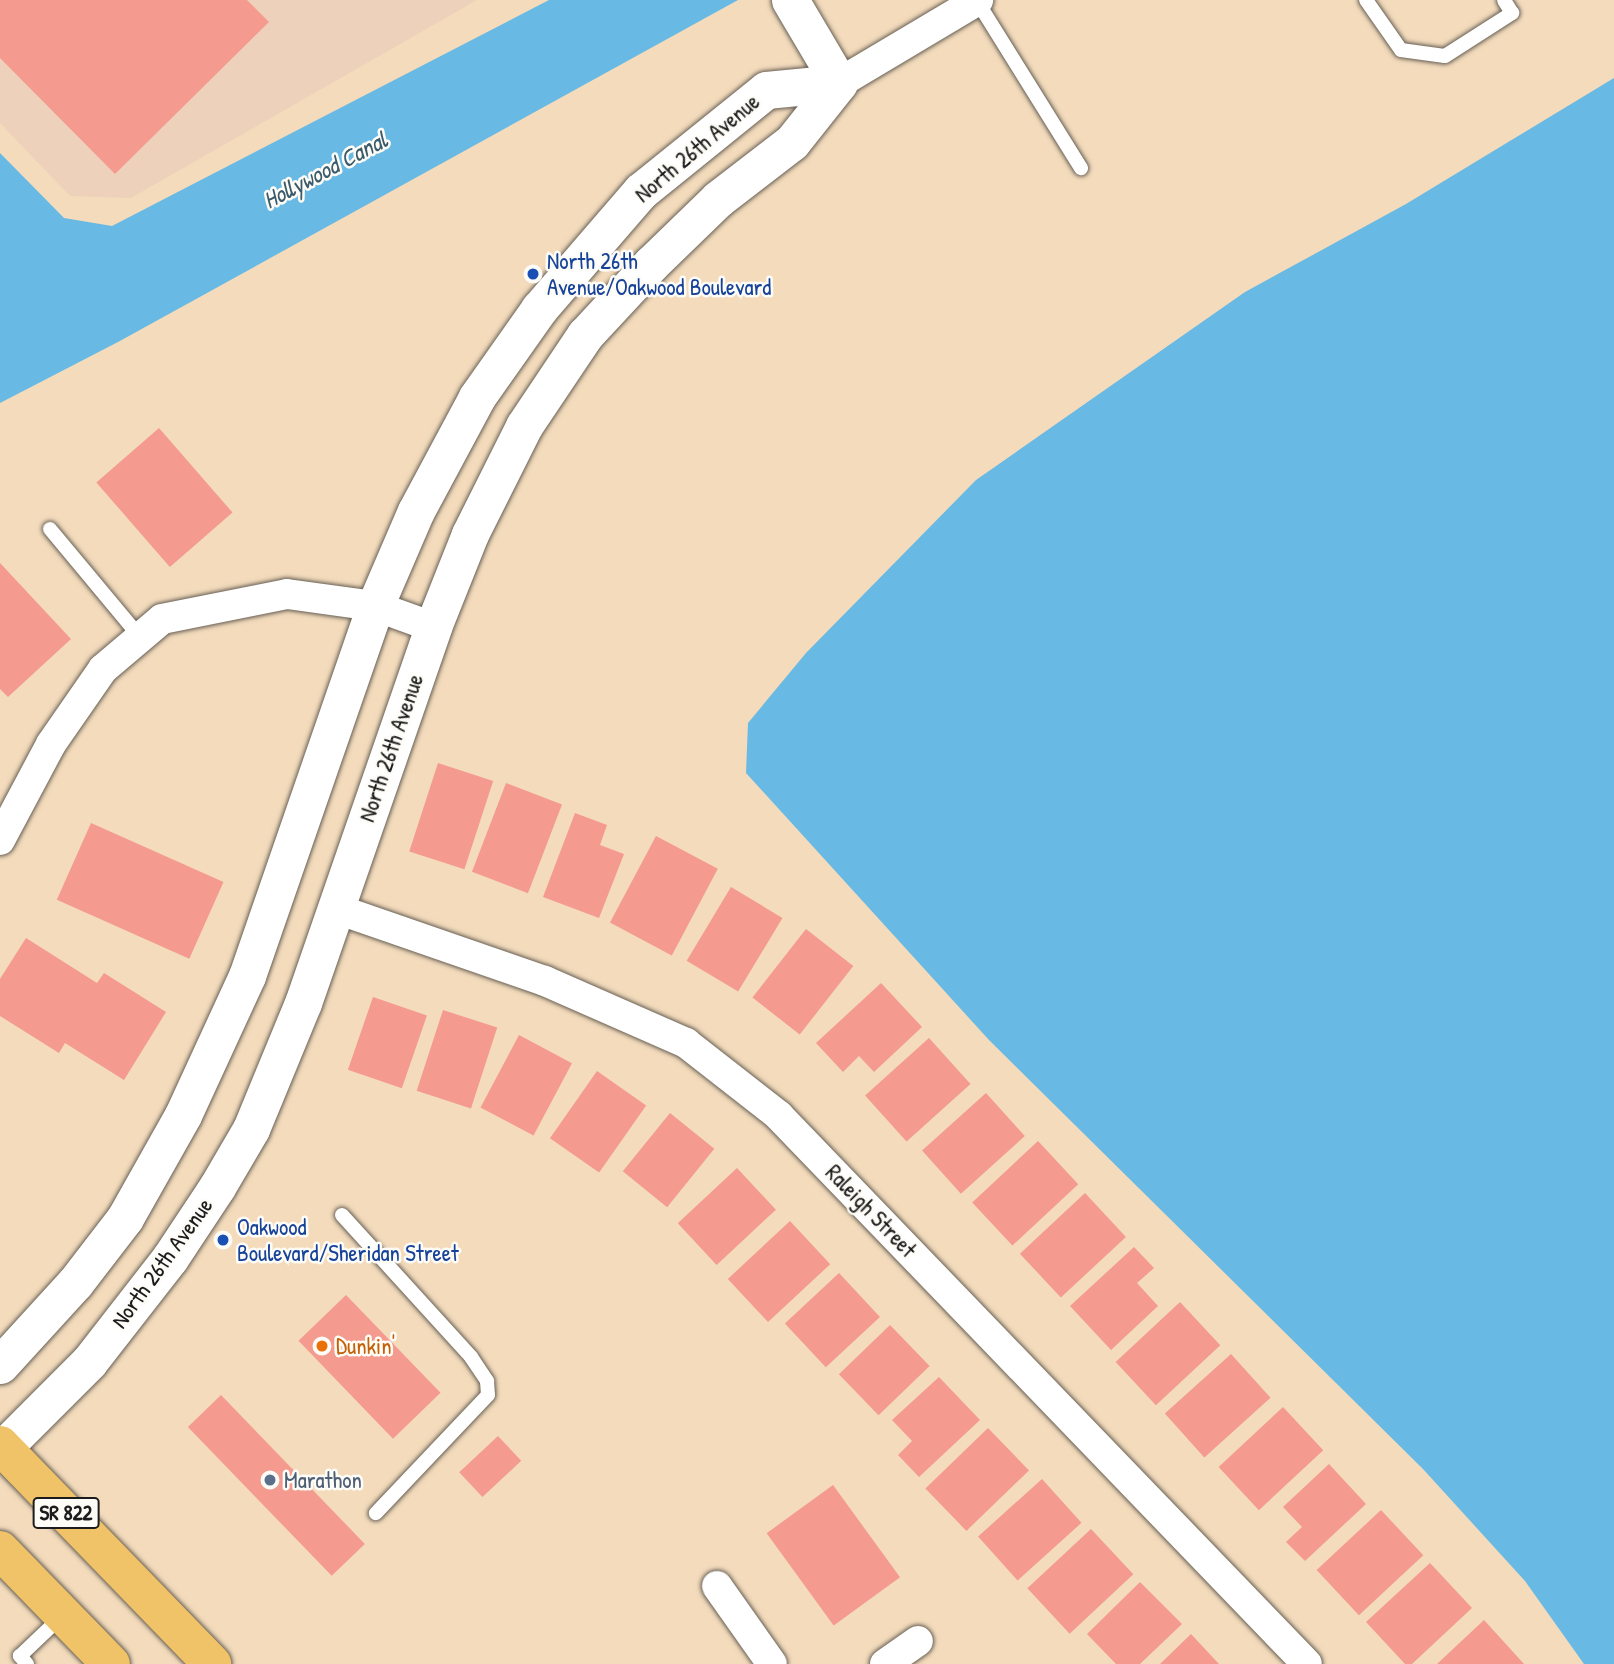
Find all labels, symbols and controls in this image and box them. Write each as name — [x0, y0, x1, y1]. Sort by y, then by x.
street label: North 26th Avenue — [629, 88, 765, 208]
water label: Hollywood Canal — [258, 125, 392, 215]
place label: North 26th Avenue/Oakwood Boulevard — [547, 247, 771, 301]
marker: North 26th Avenue/Oakwood Boulevard — [525, 266, 541, 282]
street label: North 26th Avenue — [353, 671, 429, 825]
street label: Raleigh Street — [820, 1159, 922, 1263]
street label: North 26th Avenue — [105, 1192, 219, 1334]
place label: Oakwood Boulevard/Sheridan Street — [237, 1213, 459, 1267]
marker: Oakwood Boulevard/Sheridan Street — [215, 1232, 231, 1248]
place label: Dunkin' — [336, 1332, 395, 1360]
marker: Dunkin' — [314, 1338, 330, 1354]
place label: Marathon — [284, 1466, 362, 1494]
marker: Marathon — [262, 1472, 278, 1488]
road number: SR 822 — [31, 1496, 101, 1530]

